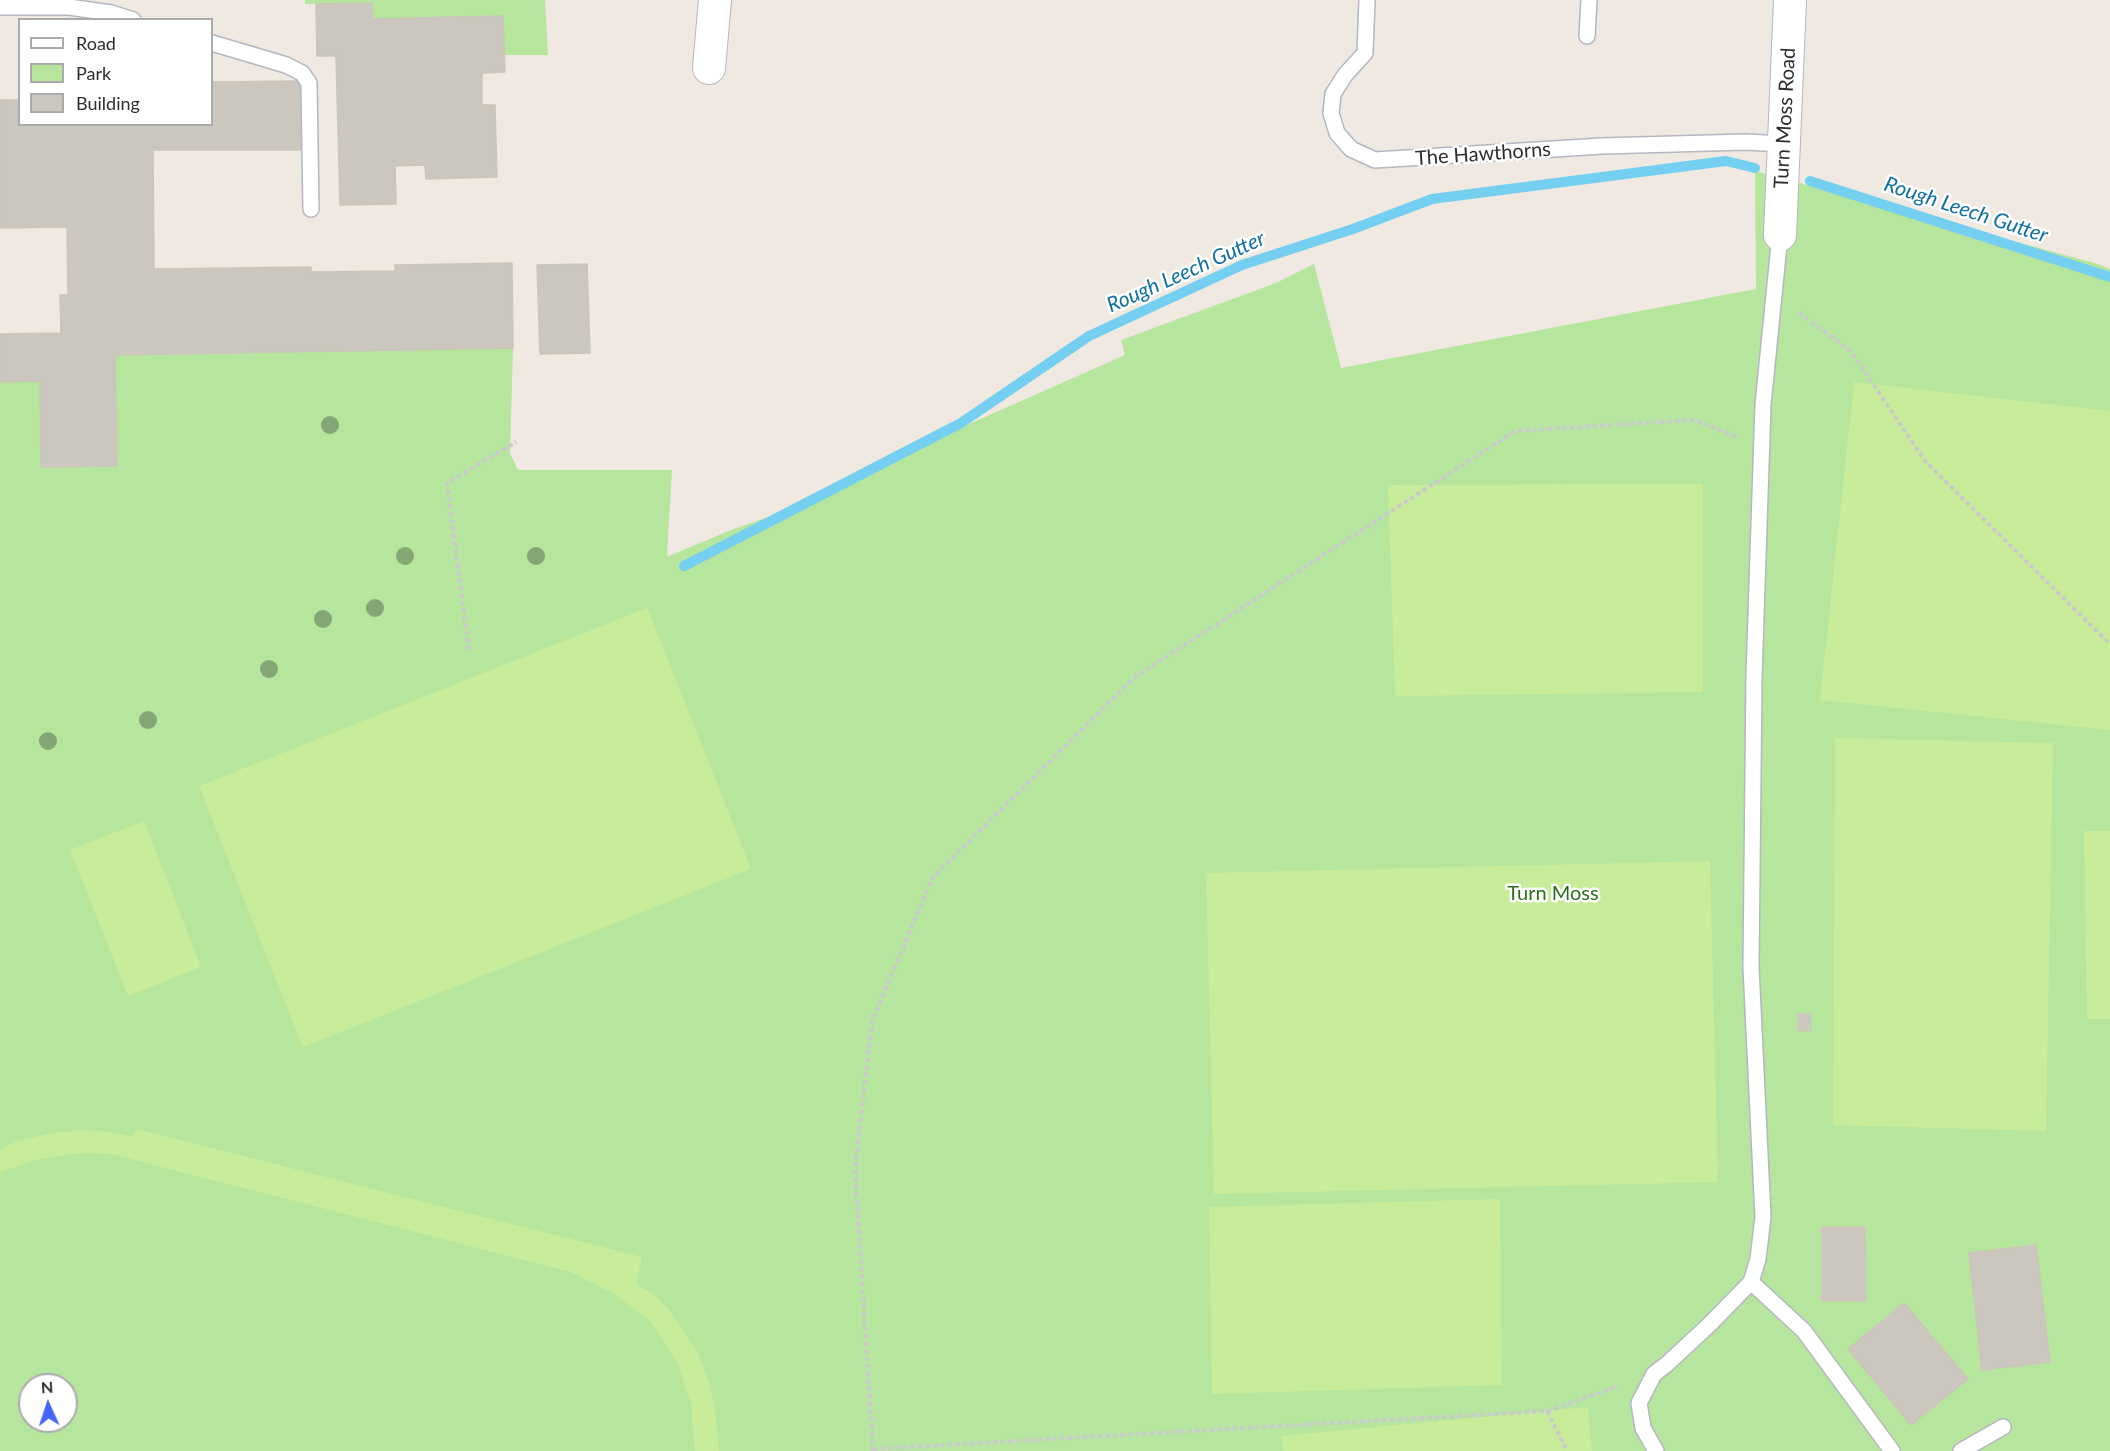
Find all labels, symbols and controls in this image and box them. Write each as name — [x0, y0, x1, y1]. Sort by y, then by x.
legend — [18, 18, 213, 126]
text: Road — [76, 32, 116, 54]
street label: Turn Moss Road — [1769, 47, 1801, 189]
text: Park — [76, 62, 111, 84]
text: Building — [76, 92, 140, 114]
street label: The Hawthorns — [1414, 137, 1552, 171]
water label: Rough Leech Gutter — [1881, 172, 2051, 248]
water label: Rough Leech Gutter — [1103, 226, 1269, 318]
park label: Turn Moss — [1507, 882, 1599, 906]
north arrow — [18, 1373, 78, 1433]
text: N — [40, 1377, 54, 1396]

